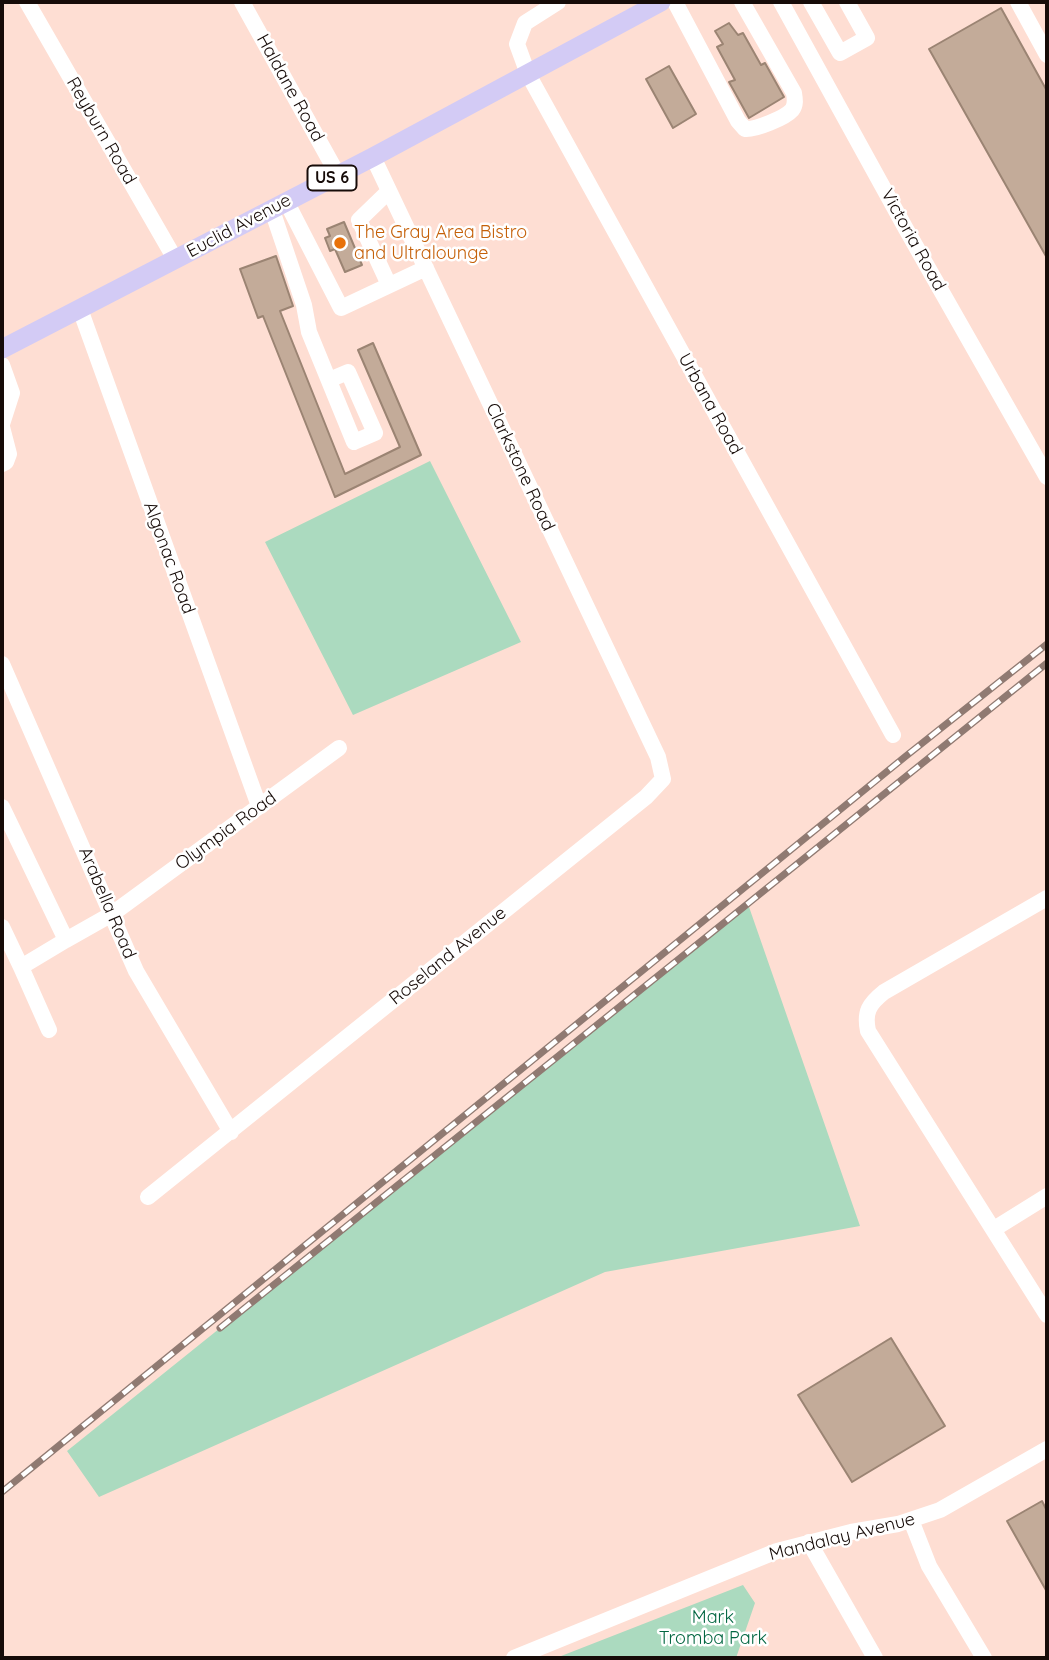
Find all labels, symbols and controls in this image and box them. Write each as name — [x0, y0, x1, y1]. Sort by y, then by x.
street label: Haldane Road — [252, 30, 328, 146]
street label: Reyburn Road — [62, 73, 140, 189]
road number: US 6 — [308, 166, 356, 190]
street label: Victoria Road — [876, 185, 950, 295]
street label: Euclid Avenue — [183, 189, 295, 263]
place label: The Gray Area Bistro and Ultralounge — [354, 222, 527, 264]
marker: The Gray Area Bistro and Ultralounge — [332, 235, 348, 251]
street label: Urbana Road — [673, 350, 747, 458]
street label: Clarkstone Road — [481, 400, 559, 534]
street label: Algonac Road — [139, 499, 199, 617]
street label: Olympia Road — [171, 787, 281, 875]
street label: Arabella Road — [74, 844, 140, 962]
street label: Roseland Avenue — [385, 902, 511, 1010]
street label: Mandalay Avenue — [767, 1508, 917, 1566]
park label: Mark Tromba Park — [659, 1607, 767, 1650]

